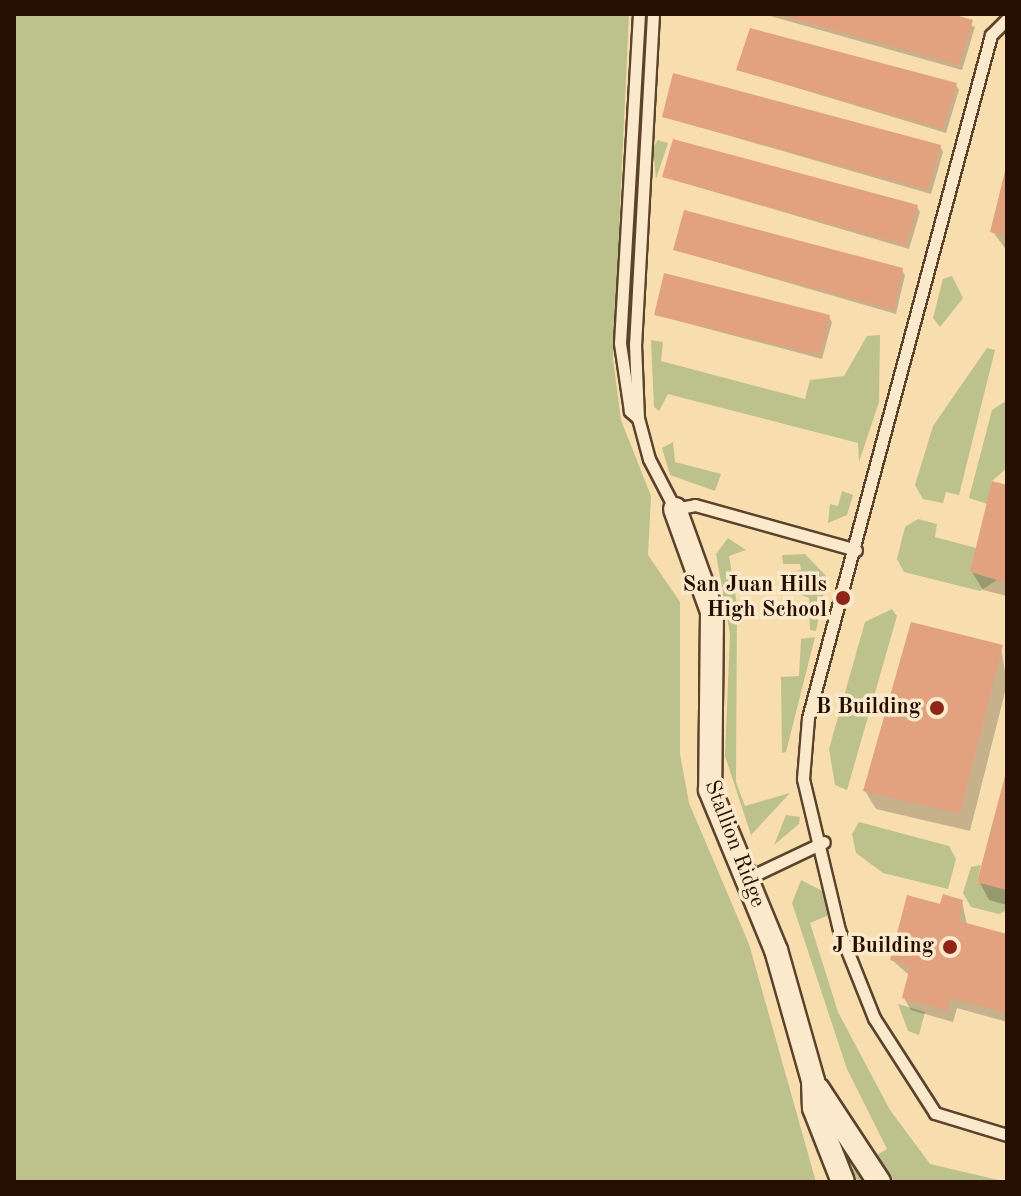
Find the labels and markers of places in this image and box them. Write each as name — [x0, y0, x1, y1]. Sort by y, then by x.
place label: San Juan Hills High School — [683, 572, 827, 624]
marker: San Juan Hills High School — [834, 589, 852, 607]
place label: B Building — [815, 695, 921, 721]
marker: B Building — [928, 699, 946, 717]
place label: J Building — [832, 934, 934, 960]
marker: J Building — [941, 938, 959, 956]

